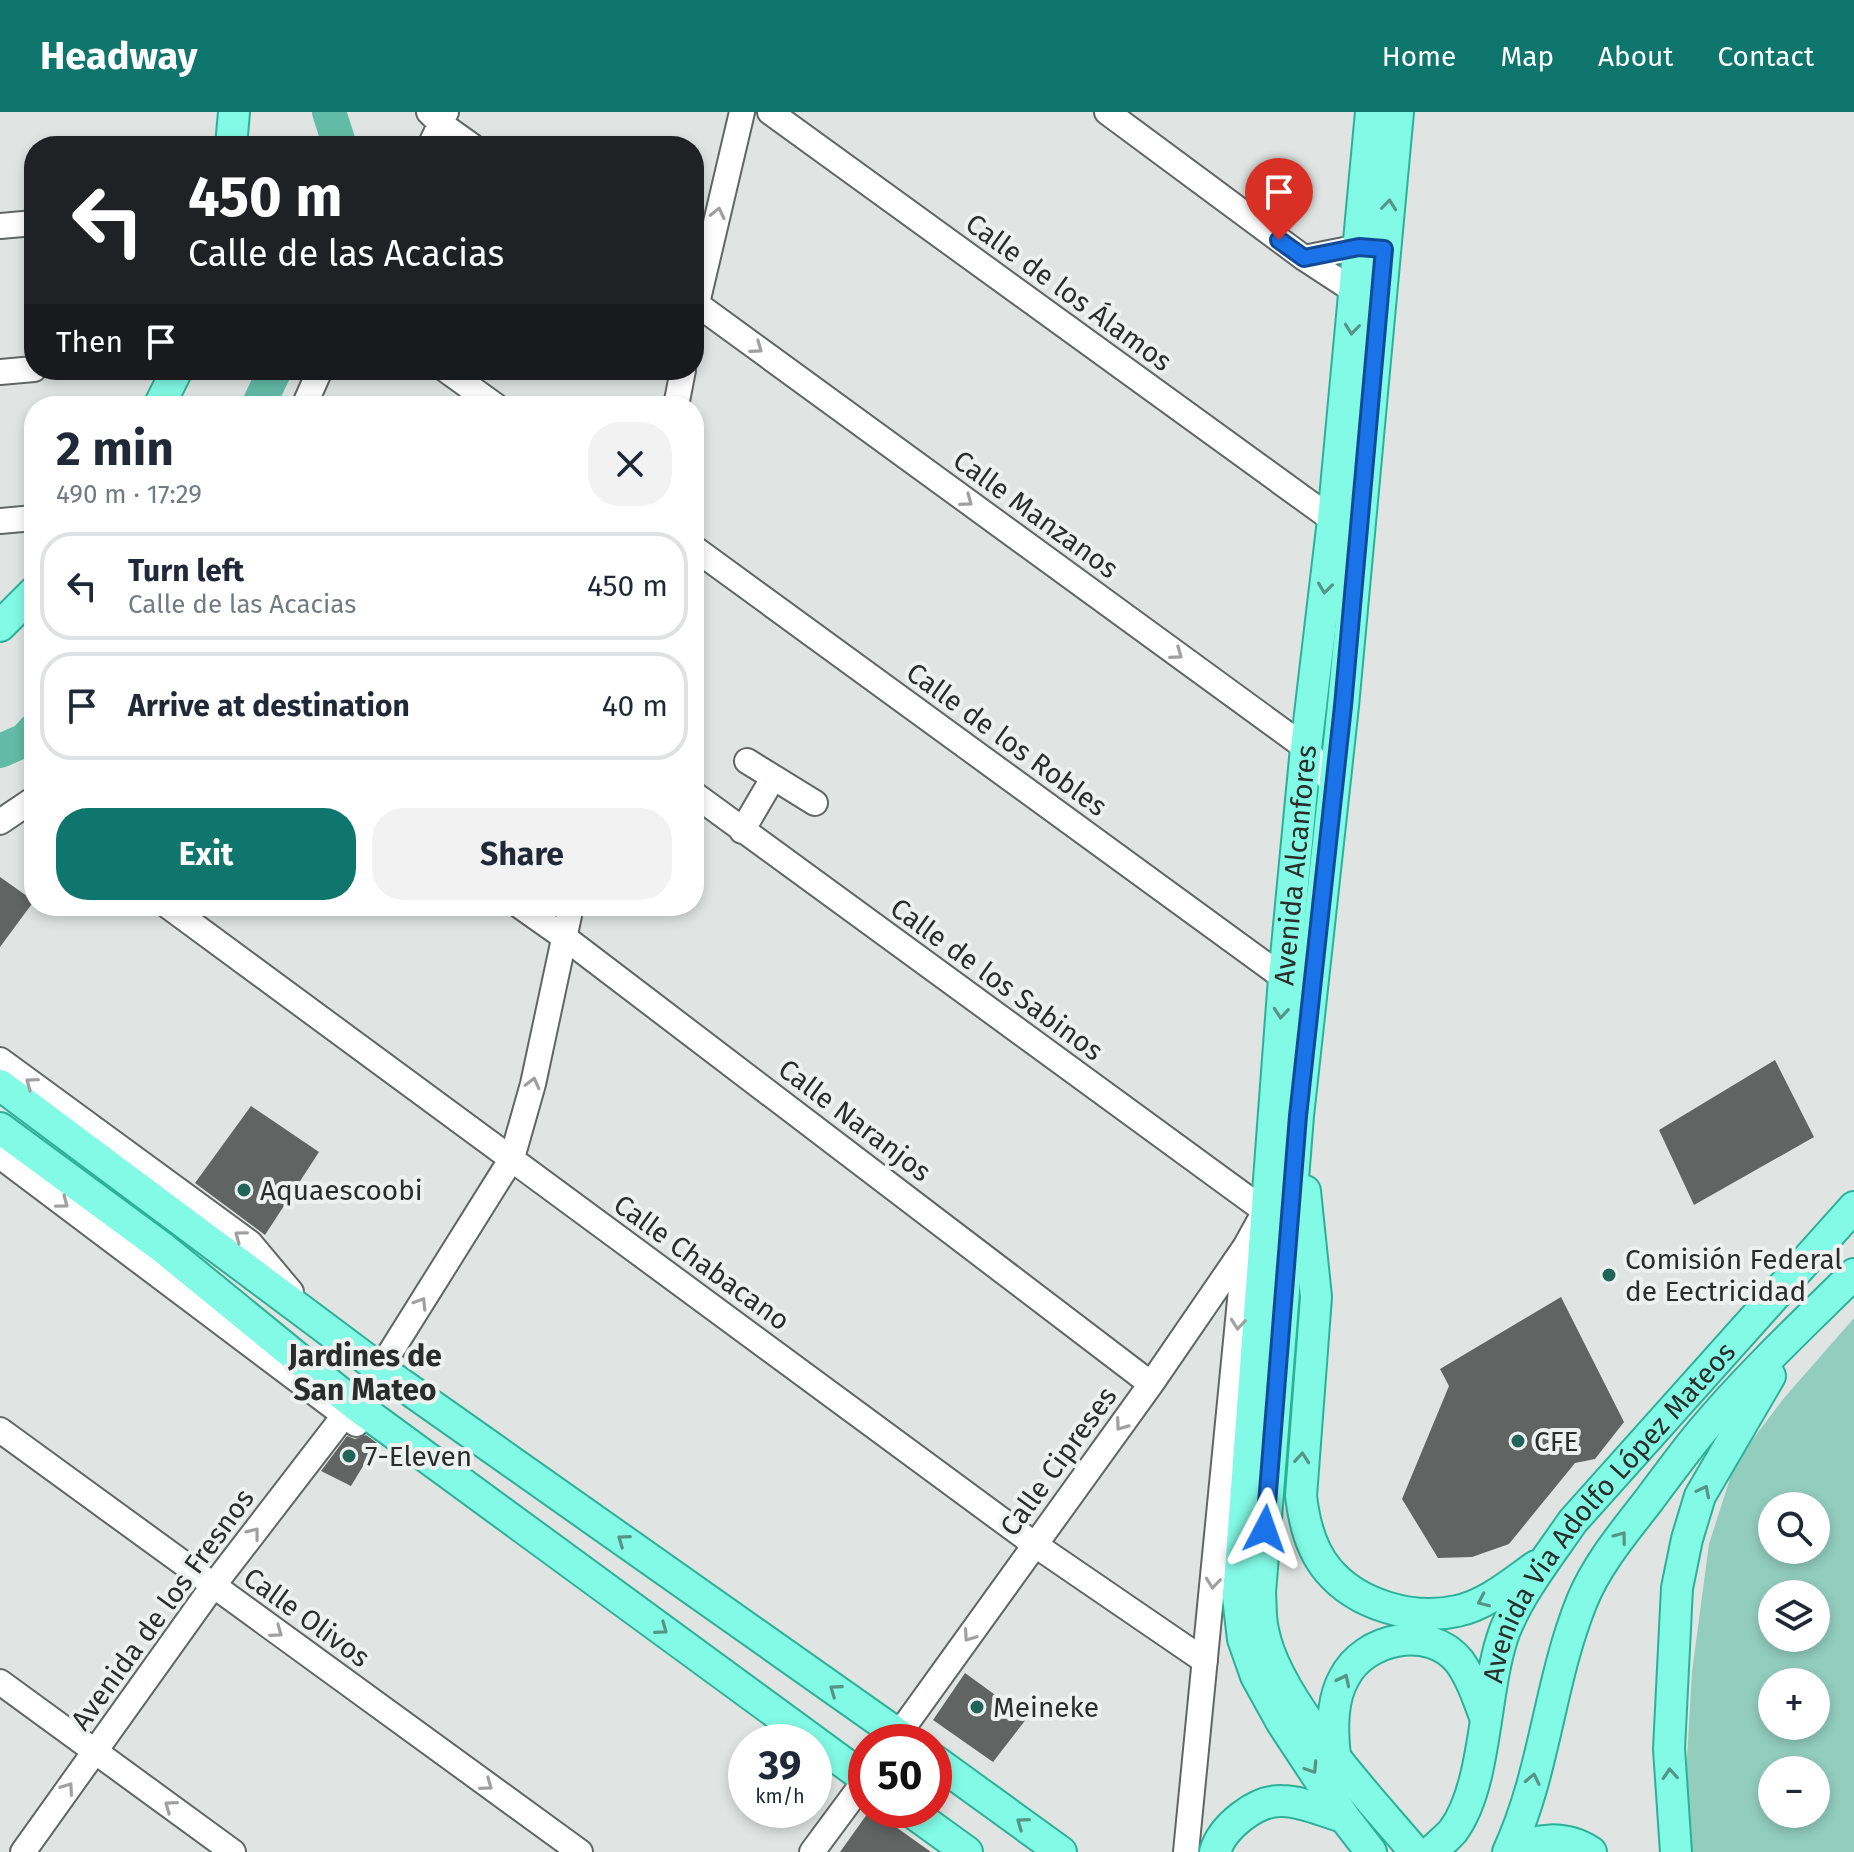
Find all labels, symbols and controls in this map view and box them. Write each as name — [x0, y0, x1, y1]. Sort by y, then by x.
text: Headway — [40, 33, 197, 79]
text: Home — [1382, 40, 1456, 73]
text: Map — [1500, 40, 1554, 73]
text: About — [1598, 40, 1673, 73]
text: Contact — [1717, 40, 1814, 73]
pin — [1245, 158, 1313, 240]
text: 450 m — [188, 164, 342, 231]
icon: left — [56, 168, 160, 272]
icon: arrive — [1257, 170, 1301, 214]
one-way arrow — [1380, 198, 1397, 211]
one-way arrow — [709, 206, 726, 220]
street label: Calle de los Álamos — [959, 207, 1178, 378]
text: Calle de las Acacias — [188, 232, 504, 276]
icon: arrive — [139, 320, 183, 364]
one-way arrow — [1344, 323, 1361, 336]
text: Then — [56, 324, 123, 360]
one-way arrow — [748, 338, 763, 353]
text: 2 min — [56, 420, 174, 478]
button: close — [588, 422, 672, 506]
street label: Calle Manzanos — [947, 444, 1125, 585]
text: 490 m · 17:29 — [56, 479, 202, 510]
one-way arrow — [958, 491, 973, 506]
text: Turn left — [128, 553, 244, 589]
icon: left — [60, 564, 104, 608]
text: 450 m — [587, 568, 668, 604]
one-way arrow — [1317, 582, 1334, 595]
text: Calle de las Acacias — [128, 589, 356, 620]
one-way arrow — [1169, 644, 1183, 659]
street label: Calle de los Robles — [900, 656, 1113, 823]
icon: arrive — [60, 684, 104, 728]
text: Arrive at destination — [128, 688, 410, 724]
text: 40 m — [602, 688, 668, 724]
street label: Avenida Alcanfores — [1267, 744, 1323, 987]
button: Exit — [56, 808, 356, 900]
button: Share — [372, 808, 672, 900]
street label: Calle de los Sabinos — [884, 891, 1109, 1068]
one-way arrow — [1273, 1007, 1290, 1020]
street label: Calle Naranjos — [772, 1052, 937, 1188]
one-way arrow — [524, 1077, 541, 1091]
one-way arrow — [25, 1078, 39, 1092]
place label: Aquaescoobi — [260, 1174, 423, 1207]
marker: Aquaescoobi — [235, 1181, 253, 1199]
street label: Calle Chabacano — [607, 1188, 796, 1337]
one-way arrow — [54, 1193, 68, 1207]
one-way arrow — [235, 1232, 249, 1246]
place label: Comisión Federal de Eectricidad — [1625, 1243, 1843, 1308]
marker: Comisión Federal de Eectricidad — [1600, 1266, 1618, 1284]
one-way arrow — [412, 1297, 427, 1311]
one-way arrow — [1229, 1318, 1246, 1331]
street label: Avenida Via Adolfo López Mateos — [1476, 1336, 1742, 1686]
district label: Jardines de San Mateo — [287, 1338, 442, 1408]
street label: Calle Cipreses — [993, 1380, 1124, 1542]
one-way arrow — [1116, 1417, 1130, 1431]
place label: CFE — [1534, 1425, 1578, 1458]
marker: CFE — [1509, 1432, 1527, 1450]
place label: 7-Eleven — [365, 1440, 472, 1473]
marker: 7-Eleven — [340, 1447, 358, 1465]
one-way arrow — [1294, 1451, 1311, 1464]
street label: Avenida de los Fresnos — [64, 1482, 261, 1736]
one-way arrow — [1694, 1484, 1710, 1499]
position arrow — [1223, 1487, 1307, 1571]
map controls — [1758, 1492, 1830, 1828]
button: search — [1758, 1492, 1830, 1564]
one-way arrow — [245, 1527, 259, 1542]
one-way arrow — [1611, 1531, 1625, 1545]
one-way arrow — [617, 1535, 631, 1550]
street label: Calle Olivos — [237, 1561, 376, 1674]
one-way arrow — [1204, 1577, 1221, 1590]
button: layers — [1758, 1580, 1830, 1652]
one-way arrow — [1476, 1591, 1491, 1607]
one-way arrow — [653, 1620, 668, 1634]
one-way arrow — [268, 1622, 282, 1637]
one-way arrow — [964, 1628, 979, 1642]
button: + — [1758, 1668, 1830, 1740]
one-way arrow — [1334, 1674, 1350, 1689]
one-way arrow — [829, 1685, 844, 1700]
place label: Meineke — [993, 1691, 1099, 1724]
marker: Meineke — [968, 1698, 986, 1716]
speed limit sign: 50 — [848, 1724, 952, 1828]
text: 39 — [759, 1742, 801, 1790]
button: − — [1758, 1756, 1830, 1828]
one-way arrow — [1302, 1760, 1317, 1774]
one-way arrow — [1662, 1767, 1679, 1780]
one-way arrow — [1524, 1772, 1541, 1786]
one-way arrow — [478, 1775, 493, 1789]
one-way arrow — [58, 1783, 73, 1797]
text: km/h — [755, 1784, 805, 1808]
one-way arrow — [165, 1801, 179, 1816]
one-way arrow — [1016, 1819, 1030, 1833]

